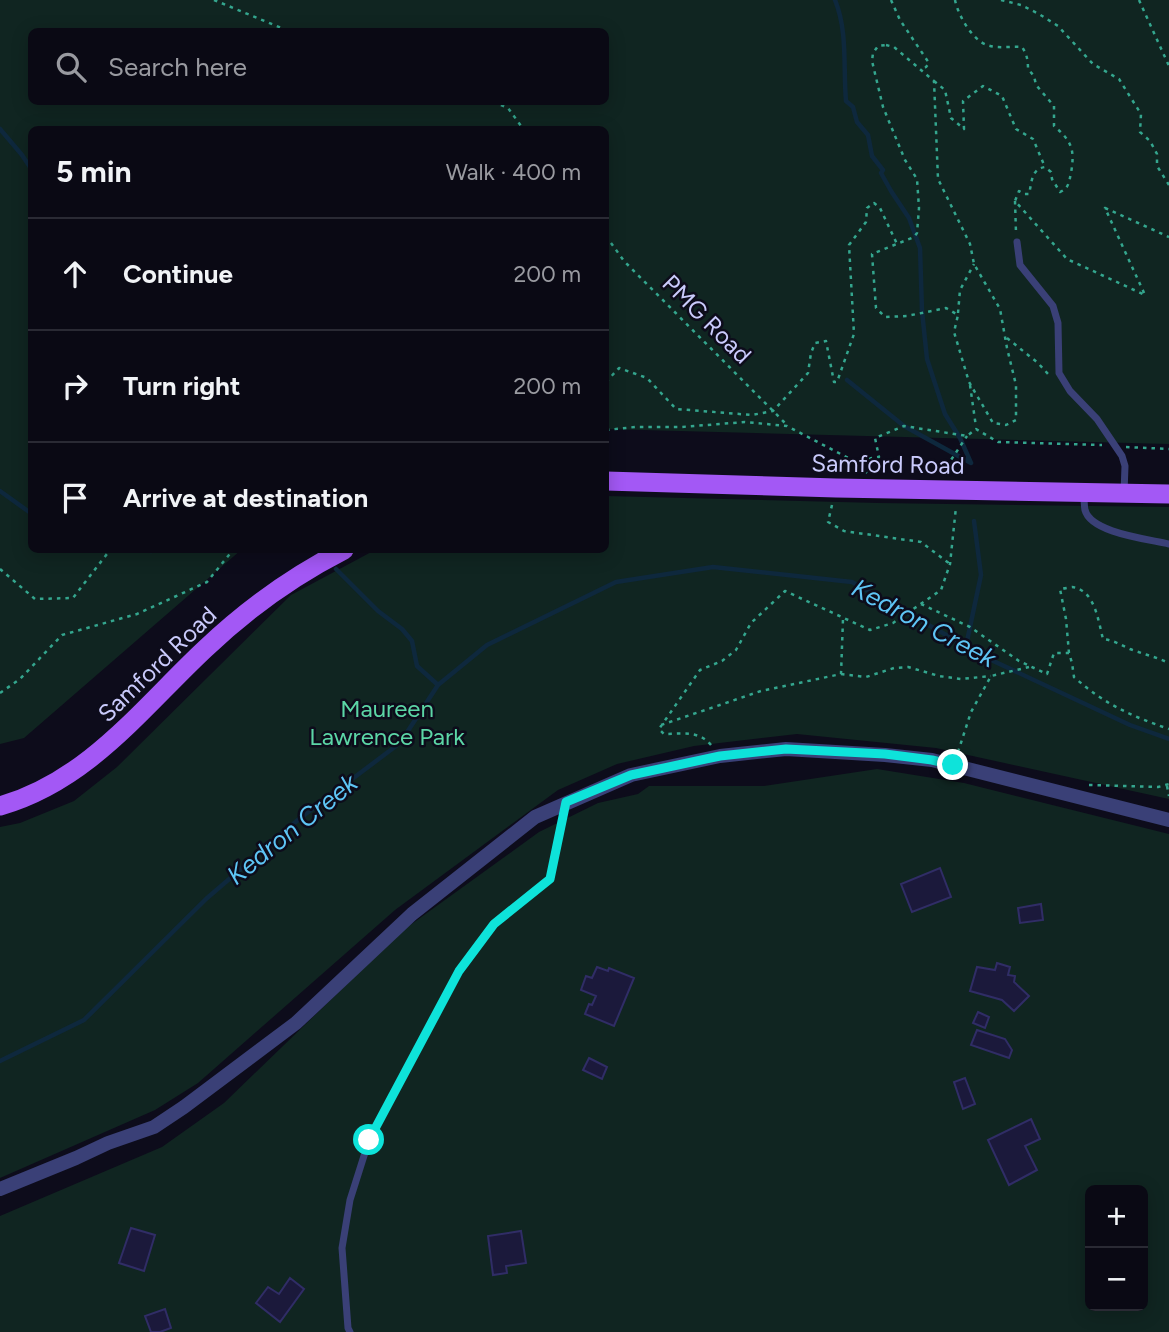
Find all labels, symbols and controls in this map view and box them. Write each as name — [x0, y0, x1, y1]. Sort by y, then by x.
search box — [28, 28, 609, 105]
icon: search — [52, 48, 90, 86]
text: Search here — [108, 51, 247, 83]
text: 5 min — [56, 153, 132, 190]
text: Walk · 400 m — [446, 158, 581, 186]
icon: ahead — [56, 255, 94, 293]
text: Continue — [123, 258, 233, 290]
text: 200 m — [513, 260, 581, 288]
street label: PMG Road — [657, 269, 757, 369]
icon: right — [56, 367, 94, 405]
text: Turn right — [123, 370, 240, 402]
text: 200 m — [513, 372, 581, 400]
street label: Samford Road — [811, 448, 965, 480]
icon: arrive — [56, 479, 94, 517]
text: Arrive at destination — [123, 482, 368, 514]
water label: Kedron Creek — [846, 572, 1003, 675]
street label: Samford Road — [92, 600, 222, 728]
park label: Maureen Lawrence Park — [309, 694, 465, 751]
route end — [937, 749, 968, 780]
water label: Kedron Creek — [220, 766, 365, 891]
route start — [353, 1124, 384, 1155]
map controls — [1085, 1185, 1148, 1311]
button: + — [1085, 1185, 1148, 1248]
button: − — [1085, 1248, 1148, 1311]

